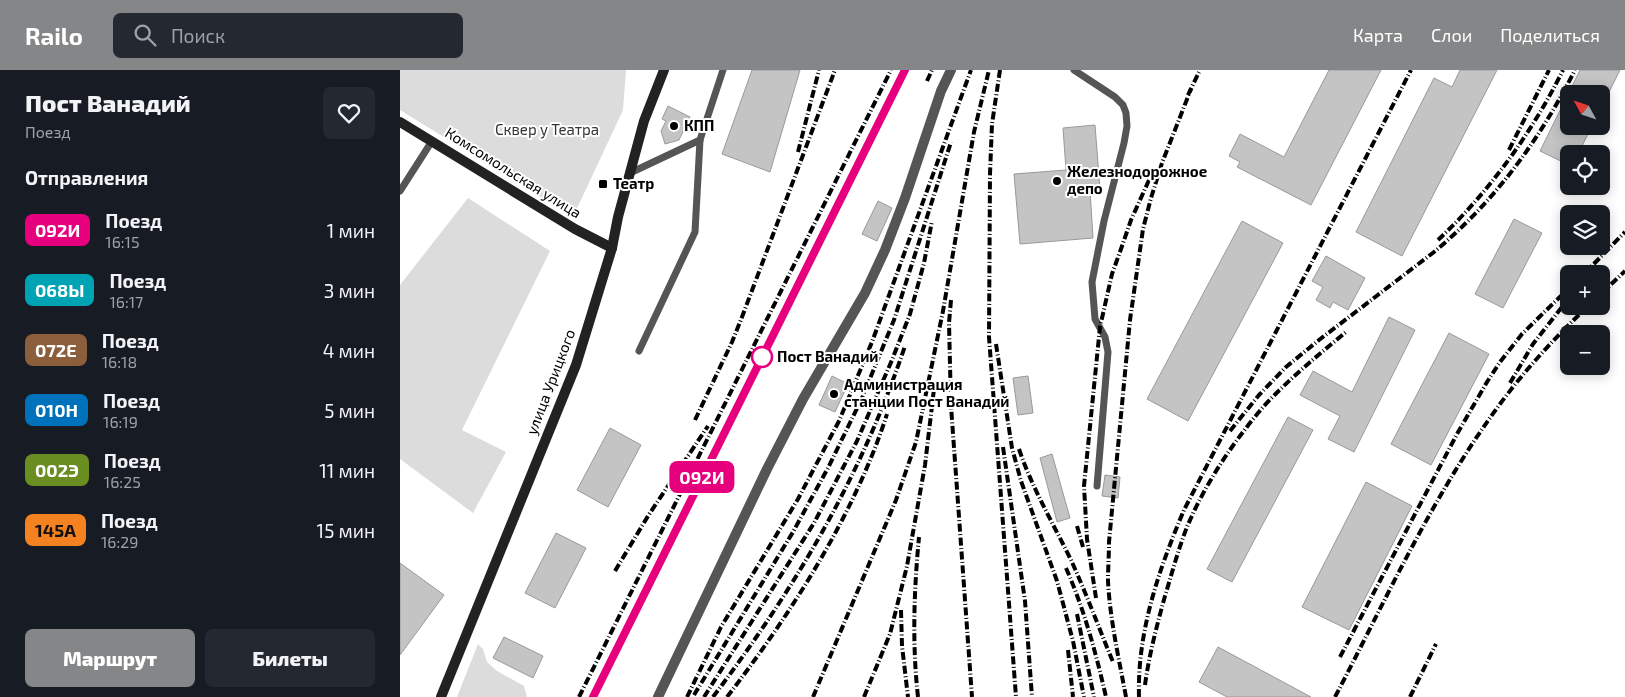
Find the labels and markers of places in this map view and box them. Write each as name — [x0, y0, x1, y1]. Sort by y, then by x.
place label: КПП — [684, 116, 714, 134]
marker: КПП — [668, 120, 680, 132]
place label: Железнодорожное депо — [1067, 162, 1207, 197]
place label: Театр — [613, 174, 654, 192]
marker: Железнодорожное депо — [1051, 175, 1063, 187]
marker: Театр — [597, 178, 609, 190]
marker: Пост Ванадий — [751, 346, 773, 368]
place label: Пост Ванадий — [777, 347, 879, 365]
place label: Администрация станции Пост Ванадий — [844, 375, 1010, 410]
marker: Администрация станции Пост Ванадий — [828, 388, 840, 400]

